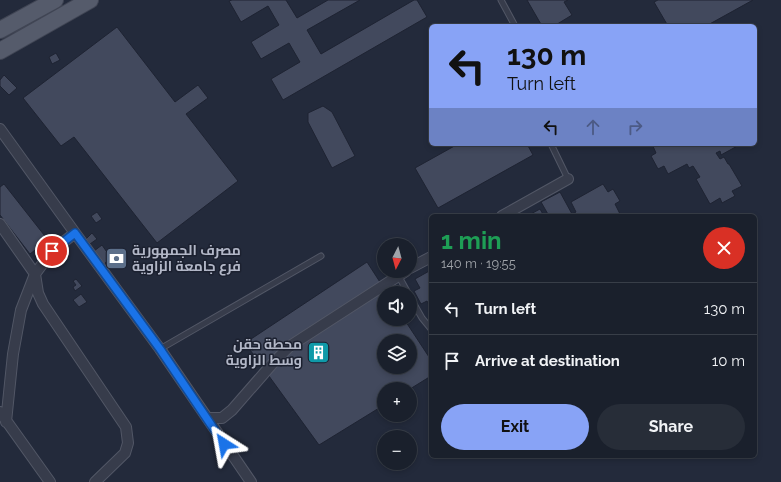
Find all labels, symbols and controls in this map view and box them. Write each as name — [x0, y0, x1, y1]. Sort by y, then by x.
text: 130 m — [507, 39, 586, 72]
icon: left — [441, 40, 493, 92]
text: Turn left — [507, 73, 576, 94]
icon: left — [540, 116, 562, 138]
icon: ahead — [582, 116, 604, 138]
icon: right — [624, 116, 646, 138]
text: 1 min — [441, 226, 502, 255]
button: close — [703, 227, 745, 269]
pin — [35, 234, 69, 268]
north arrow — [377, 238, 417, 278]
map controls — [377, 238, 417, 470]
icon: arrive — [41, 240, 63, 262]
place label: مصرف الجمهورية فرع جامعة الزاوية — [132, 242, 241, 276]
bank icon: مصرف الجمهورية فرع جامعة الزاوية — [103, 245, 129, 271]
text: 140 m · 19:55 — [441, 256, 516, 271]
button: sound — [377, 286, 417, 326]
icon: left — [441, 298, 463, 320]
text: Turn left — [475, 300, 536, 318]
text: 130 m — [704, 300, 745, 318]
button: layers — [377, 334, 417, 374]
place label: محطة حقن وسط الزاوية — [226, 336, 302, 369]
building icon: محطة حقن وسط الزاوية — [305, 339, 331, 365]
icon: arrive — [441, 350, 463, 372]
text: Arrive at destination — [475, 352, 620, 370]
text: 10 m — [712, 352, 745, 370]
button: + — [377, 382, 417, 422]
button: Exit — [441, 404, 589, 450]
button: Share — [597, 404, 745, 450]
position arrow — [203, 423, 245, 465]
button: − — [377, 430, 417, 470]

